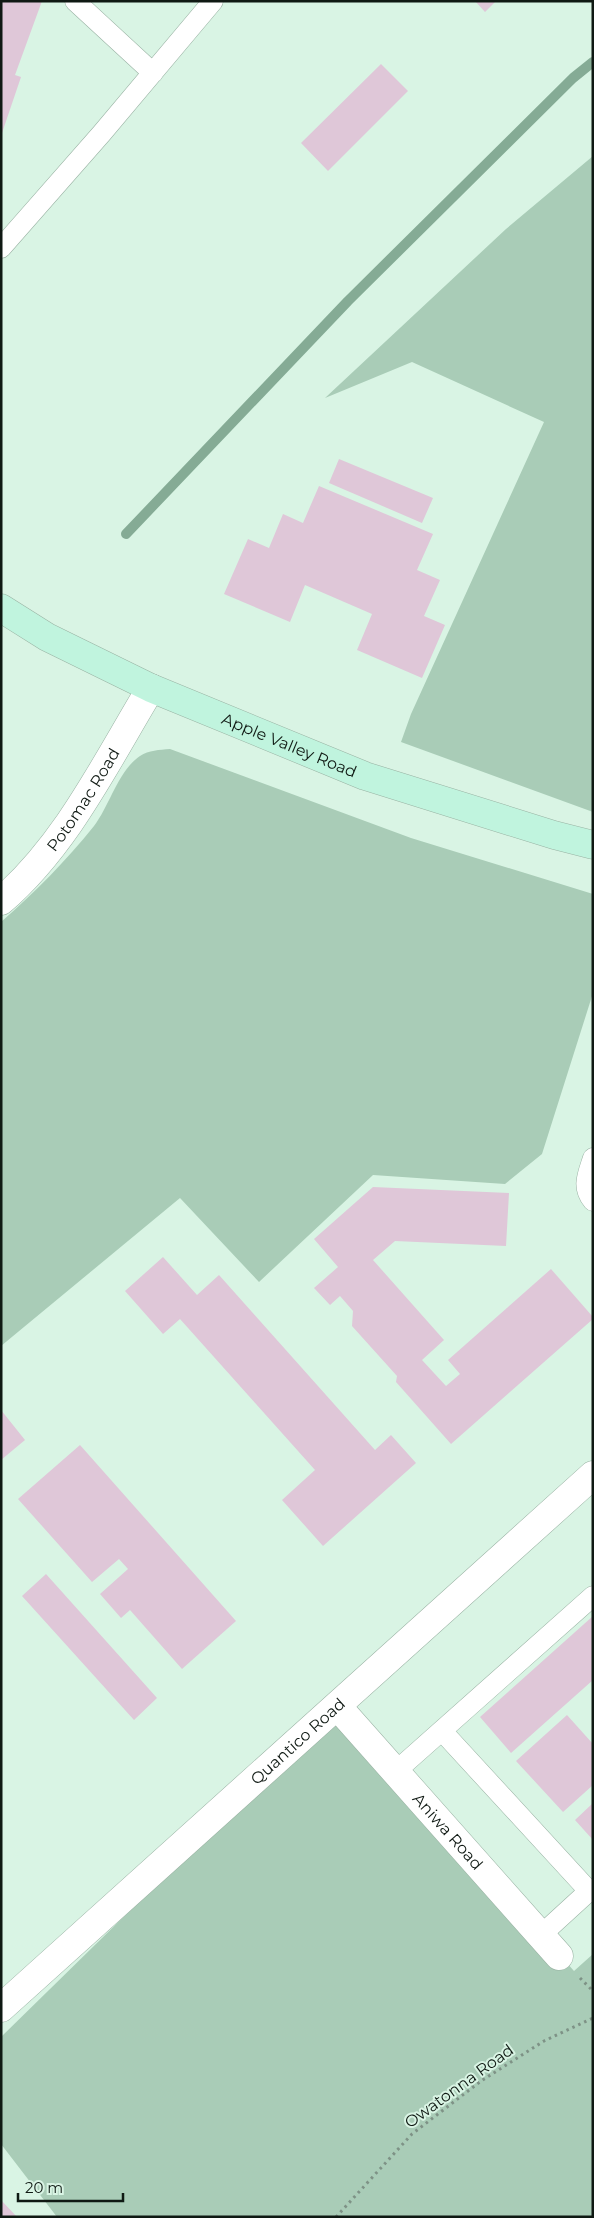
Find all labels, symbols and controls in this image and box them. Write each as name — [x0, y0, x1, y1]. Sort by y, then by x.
street label: Apple Valley Road — [219, 709, 360, 781]
street label: Potomac Road — [42, 745, 123, 855]
street label: Quantico Road — [246, 1694, 349, 1788]
street label: Aniwa Road — [409, 1789, 487, 1873]
street label: Owatonna Road — [401, 2040, 517, 2132]
scale bar — [18, 2170, 122, 2202]
text: 20 m — [25, 2178, 63, 2197]

